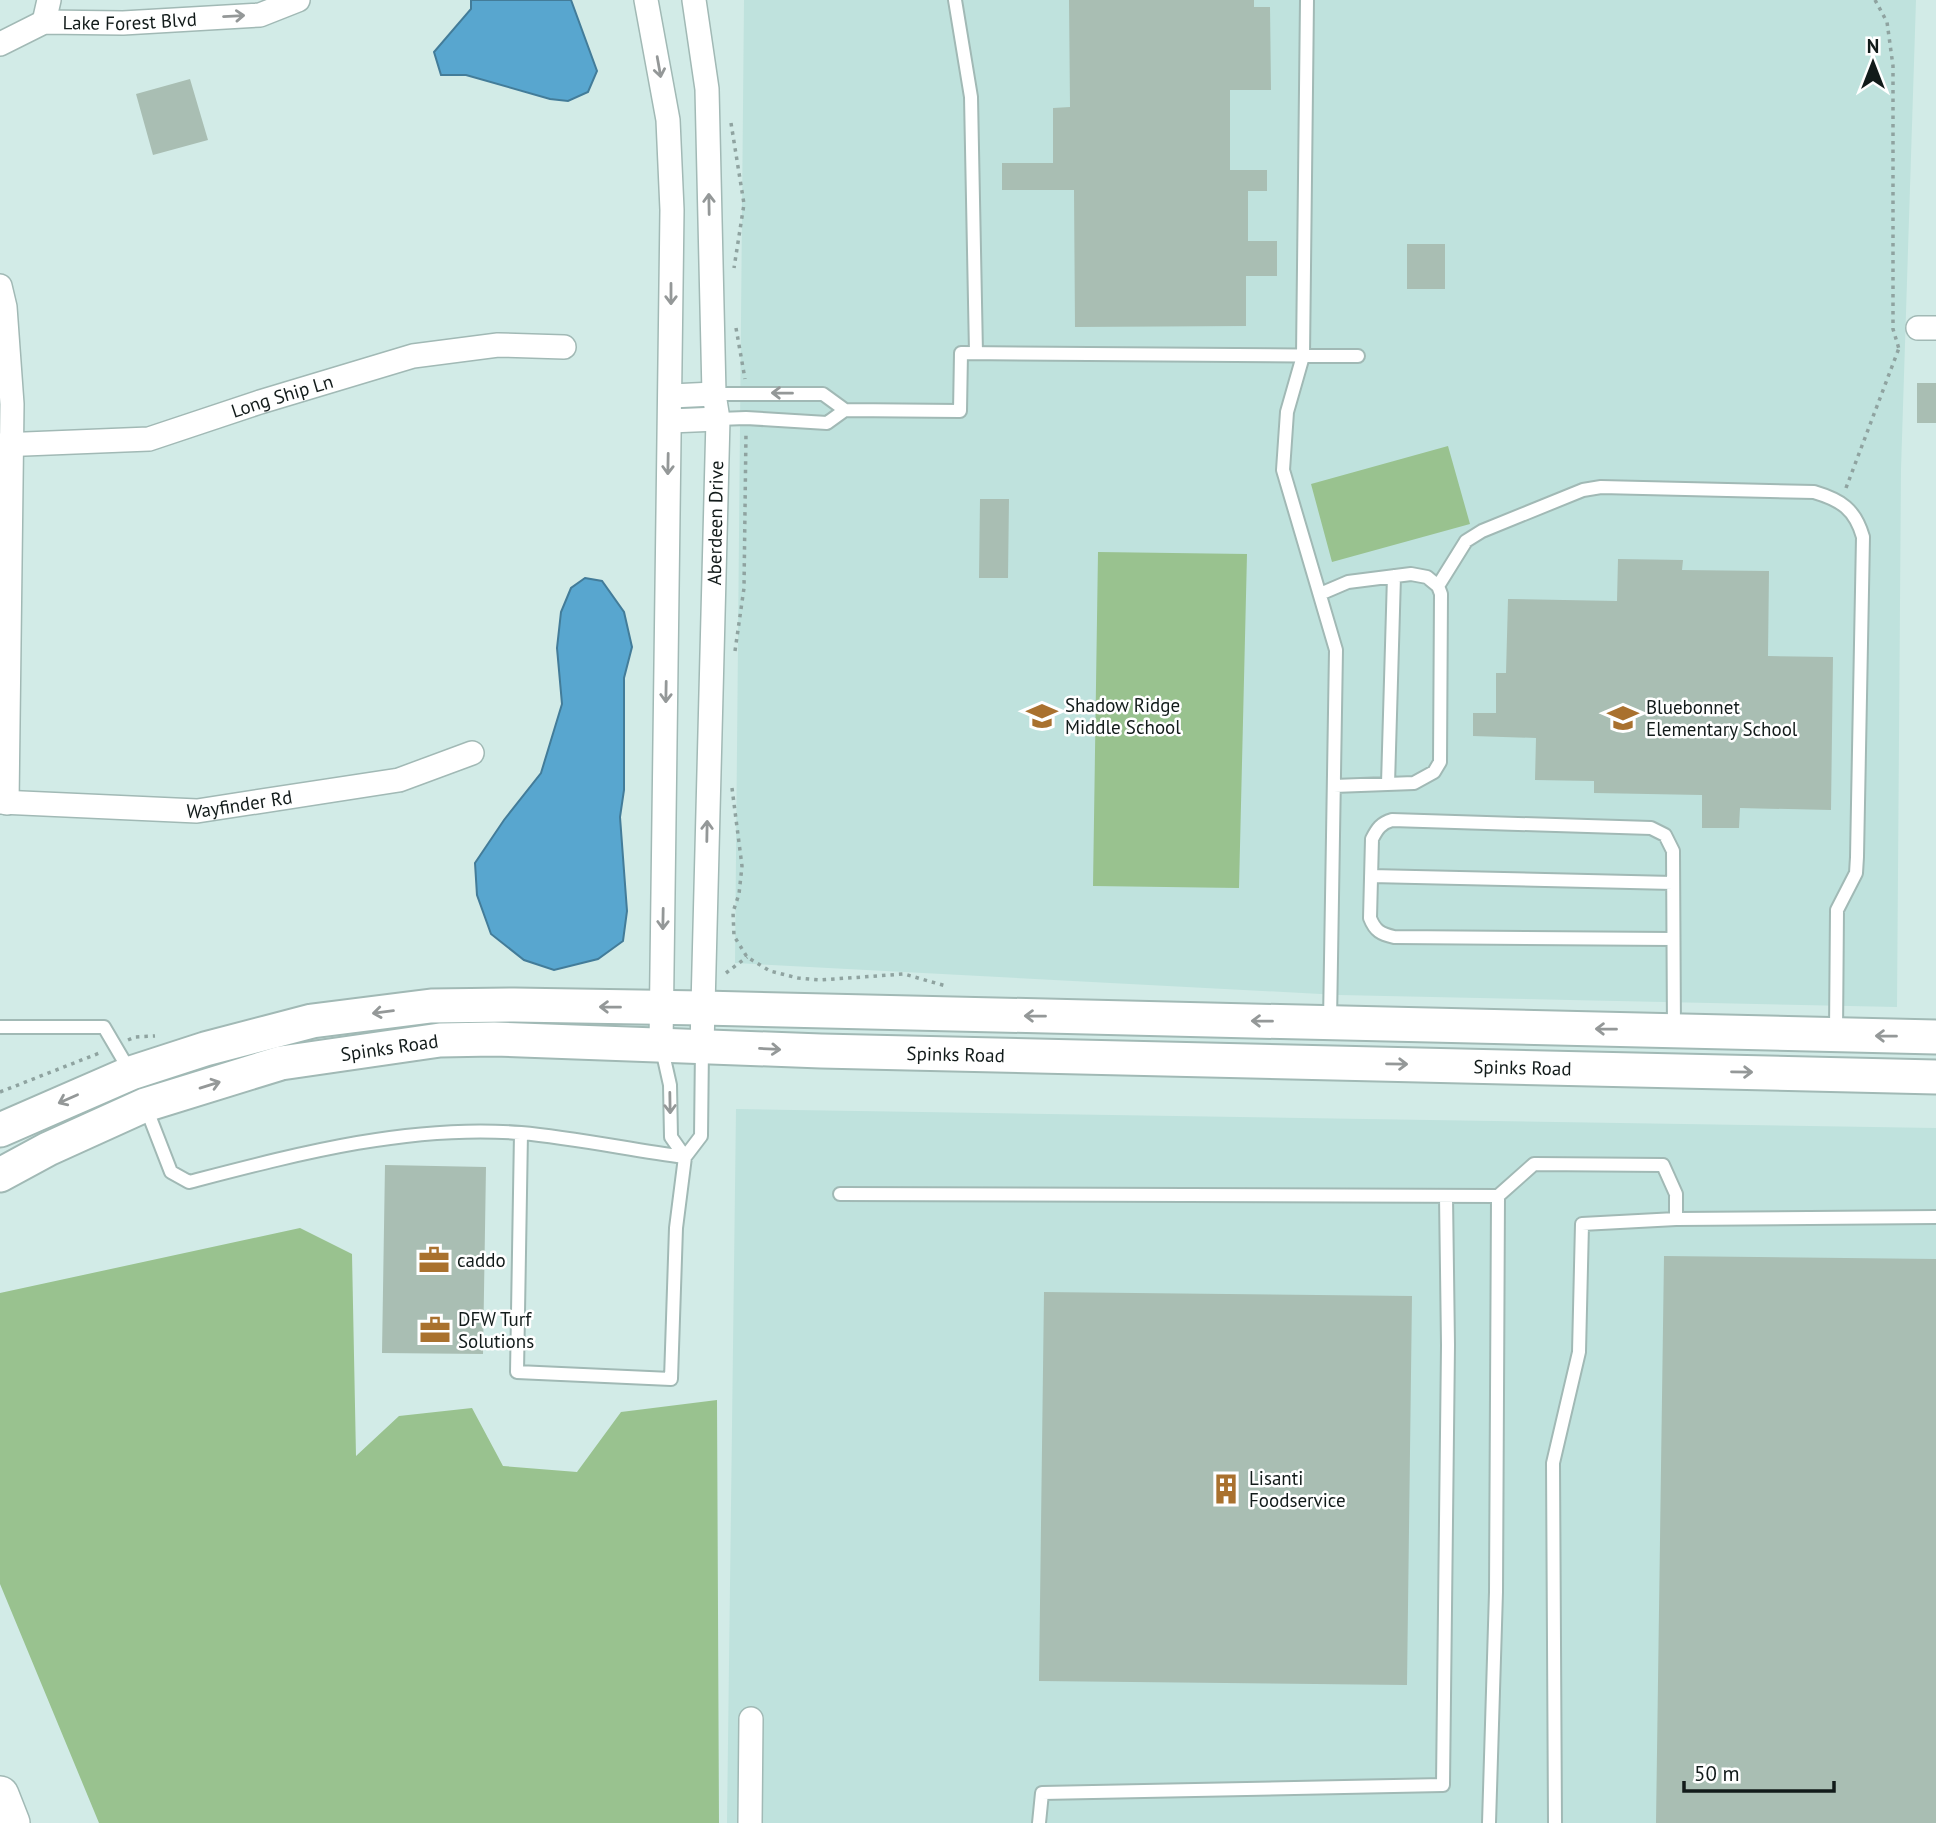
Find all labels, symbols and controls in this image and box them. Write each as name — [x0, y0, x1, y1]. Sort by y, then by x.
street label: Lake Forest Blvd — [63, 7, 197, 35]
one-way arrow — [222, 9, 245, 22]
north arrow — [1838, 28, 1908, 98]
text: N — [1867, 34, 1879, 58]
one-way arrow — [653, 55, 666, 78]
one-way arrow — [703, 192, 716, 215]
one-way arrow — [665, 282, 678, 305]
street label: Long Ship Ln — [228, 369, 336, 423]
one-way arrow — [771, 387, 794, 400]
one-way arrow — [662, 452, 675, 475]
street label: Aberdeen Drive — [702, 460, 728, 586]
one-way arrow — [659, 680, 672, 703]
place label: Shadow Ridge Middle School — [1065, 693, 1181, 739]
place label: Bluebonnet Elementary School — [1646, 695, 1798, 741]
school or university icon: Shadow Ridge Middle School — [1025, 699, 1059, 733]
school or university icon: Bluebonnet Elementary School — [1606, 701, 1640, 735]
street label: Wayfinder Rd — [186, 785, 294, 823]
one-way arrow — [701, 820, 714, 843]
one-way arrow — [656, 907, 670, 930]
one-way arrow — [599, 1000, 622, 1014]
one-way arrow — [372, 1006, 395, 1019]
one-way arrow — [1023, 1009, 1046, 1022]
one-way arrow — [1251, 1015, 1274, 1028]
one-way arrow — [1595, 1023, 1618, 1036]
street label: Spinks Road — [339, 1028, 440, 1066]
one-way arrow — [1875, 1029, 1898, 1043]
street label: Spinks Road — [906, 1041, 1005, 1067]
one-way arrow — [758, 1042, 781, 1055]
street label: Spinks Road — [1473, 1054, 1572, 1081]
one-way arrow — [1385, 1058, 1408, 1071]
one-way arrow — [1730, 1066, 1753, 1079]
one-way arrow — [199, 1077, 221, 1090]
one-way arrow — [664, 1091, 677, 1114]
one-way arrow — [58, 1093, 79, 1106]
office icon: caddo — [417, 1243, 451, 1277]
place label: caddo — [457, 1248, 506, 1272]
place label: DFW Turf Solutions — [458, 1307, 534, 1353]
office icon: DFW Turf Solutions — [418, 1313, 452, 1347]
place label: Lisanti Foodservice — [1249, 1466, 1346, 1512]
building icon: Lisanti Foodservice — [1209, 1472, 1243, 1506]
scale bar — [1684, 1750, 1834, 1794]
text: 50 m — [1694, 1760, 1740, 1787]

